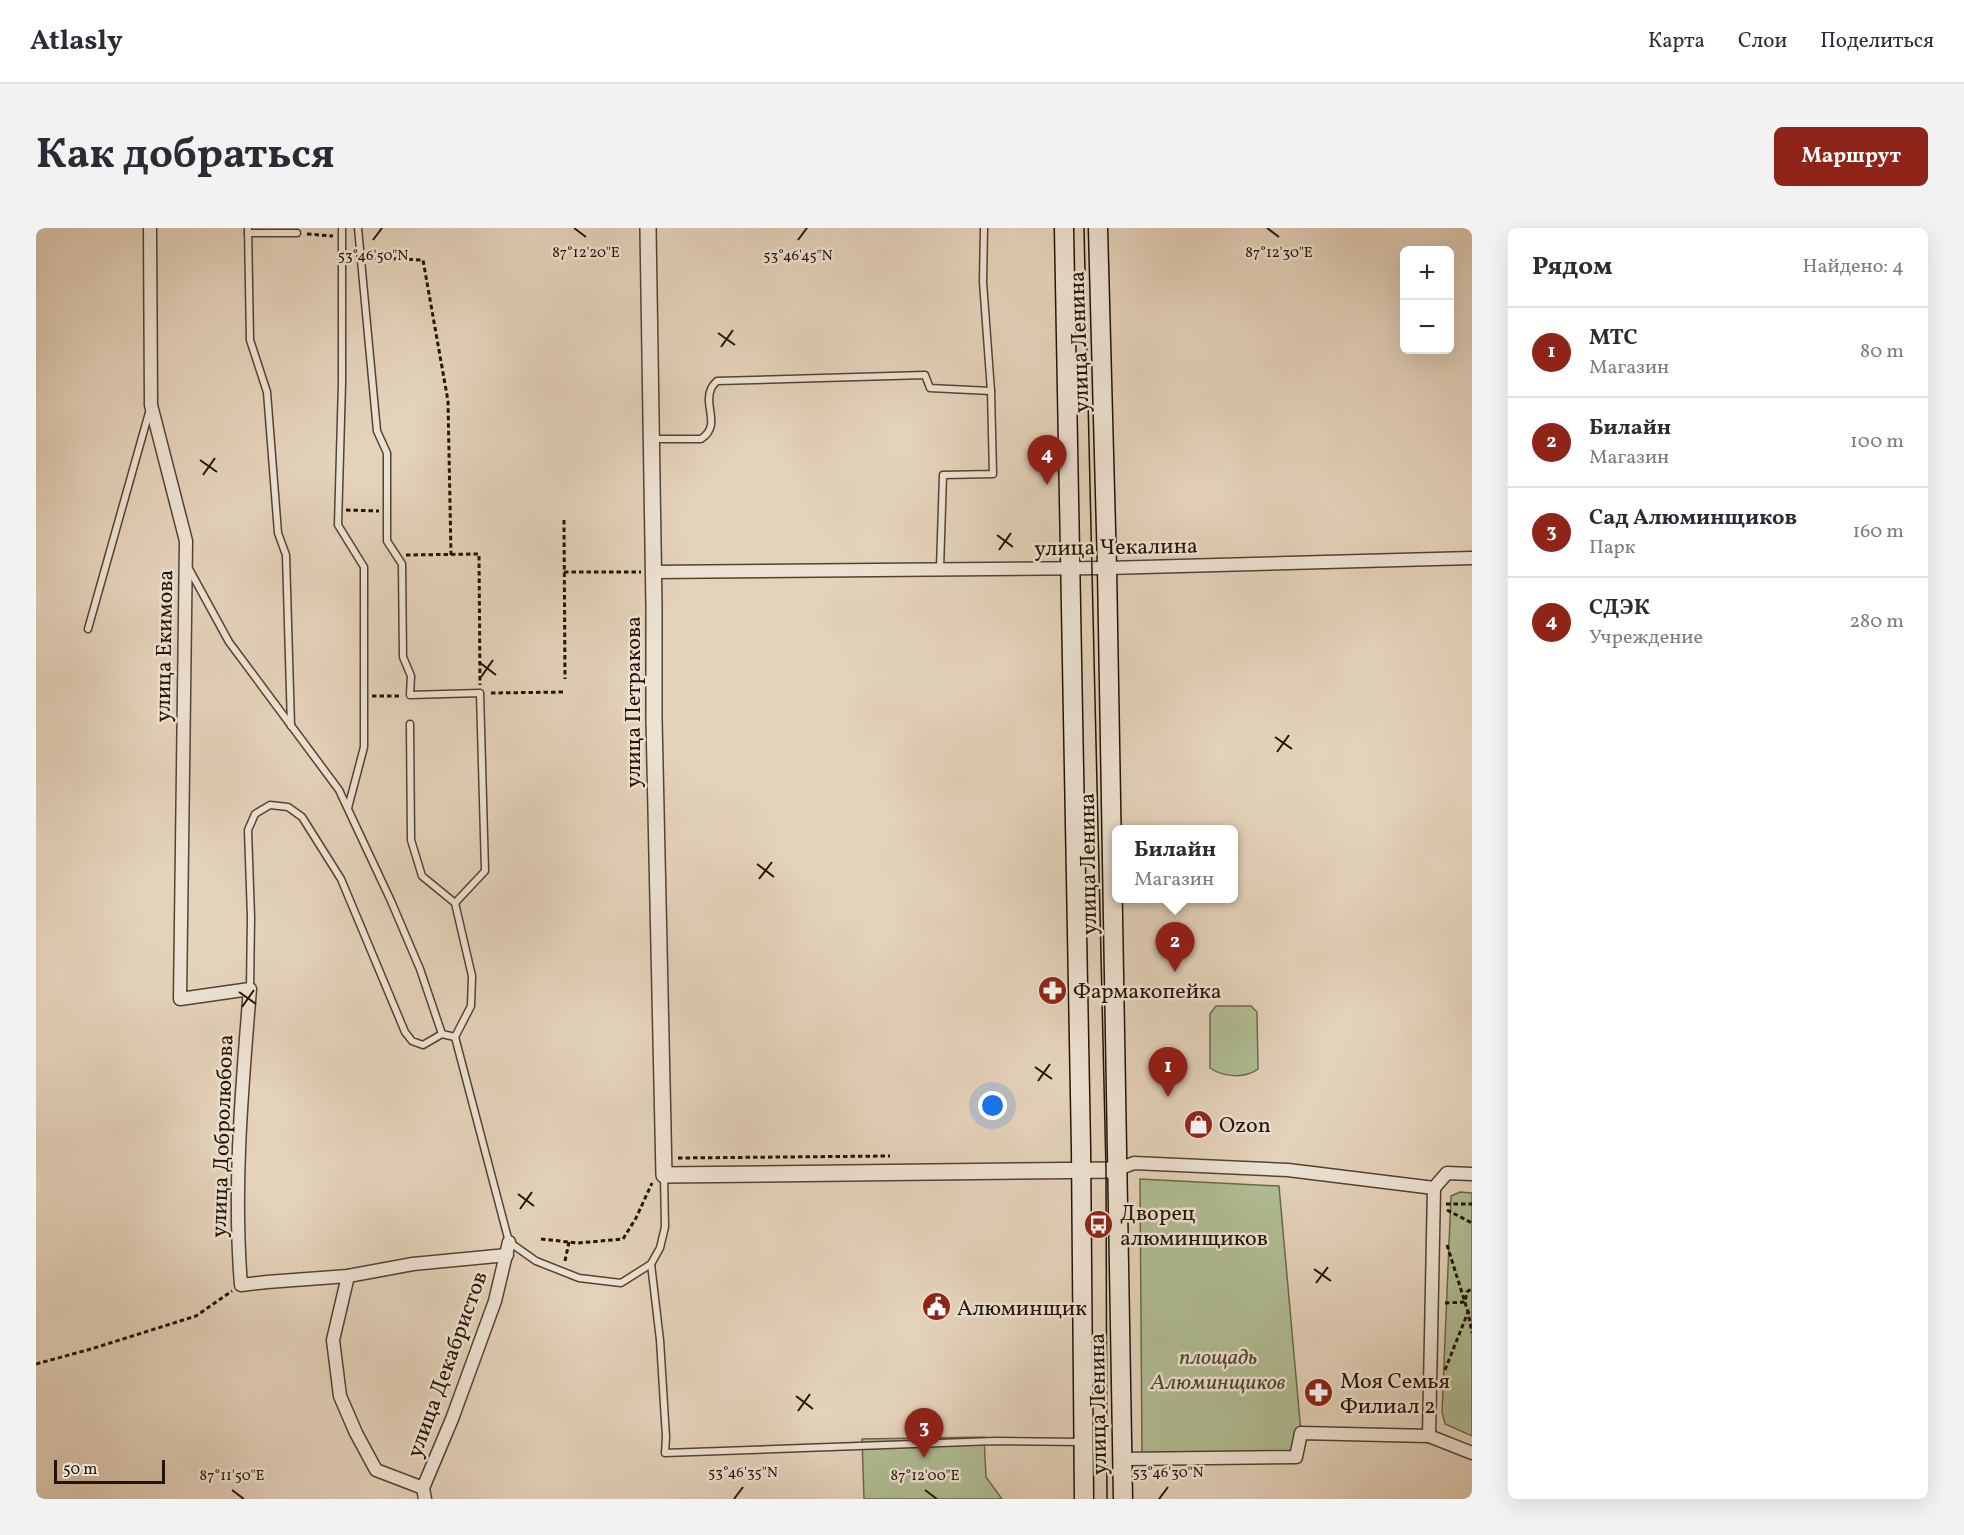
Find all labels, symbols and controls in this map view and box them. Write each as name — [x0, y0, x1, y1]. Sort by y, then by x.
text: Atlasly — [30, 22, 123, 61]
text: Карта — [1648, 27, 1705, 56]
text: Слои — [1738, 27, 1787, 56]
text: Поделиться — [1820, 27, 1934, 56]
text: Как добраться — [36, 127, 335, 186]
button: Маршрут — [1774, 127, 1928, 186]
text: 87°12'20"E — [552, 243, 620, 264]
text: 87°12'30"E — [1245, 243, 1313, 264]
text: 53°46'50"N — [338, 246, 408, 267]
text: 53°46'45"N — [763, 246, 833, 267]
map controls — [1400, 246, 1454, 354]
button: + — [1400, 246, 1454, 300]
text: Рядом — [1532, 249, 1612, 285]
text: Найдено: 4 — [1803, 253, 1904, 281]
street label: улица Ленина — [1063, 270, 1098, 413]
button: − — [1400, 300, 1454, 354]
text: МТС — [1589, 323, 1638, 354]
text: 1 — [1547, 338, 1556, 366]
text: 80 m — [1860, 338, 1904, 366]
text: Магазин — [1589, 354, 1669, 382]
text: Билайн — [1589, 413, 1671, 444]
text: 2 — [1546, 428, 1557, 456]
text: 100 m — [1850, 428, 1904, 456]
pin: 4 — [1028, 436, 1066, 485]
text: Магазин — [1589, 444, 1669, 472]
text: Сад Алюминщиков — [1589, 503, 1797, 534]
text: 3 — [1546, 518, 1557, 546]
text: 160 m — [1852, 518, 1904, 546]
street label: улица Чекалина — [1034, 532, 1198, 565]
text: Парк — [1589, 534, 1635, 562]
street label: улица Екимова — [149, 569, 182, 723]
text: СДЭК — [1589, 593, 1650, 624]
text: 4 — [1545, 608, 1558, 636]
text: 280 m — [1849, 608, 1904, 636]
street label: улица Петракова — [619, 616, 650, 788]
text: Учреждение — [1589, 624, 1703, 652]
street label: улица Ленина — [1073, 793, 1106, 935]
popup — [1112, 825, 1238, 903]
text: Билайн — [1134, 835, 1216, 866]
text: Магазин — [1134, 866, 1214, 894]
pin: 2 — [1156, 922, 1194, 972]
pharmacy icon: Фармакопейка — [1036, 974, 1068, 1006]
place label: Фармакопейка — [1073, 977, 1222, 1008]
street label: улица Добролюбова — [204, 1034, 243, 1238]
pin: 1 — [1148, 1048, 1188, 1097]
your location — [978, 1091, 1007, 1120]
shop icon: Ozon — [1182, 1108, 1214, 1140]
place label: Ozon — [1219, 1111, 1271, 1142]
place label: Дворец алюминщиков — [1120, 1199, 1268, 1255]
bus stop icon: Дворец алюминщиков — [1083, 1209, 1115, 1241]
street label: улица Декабристов — [400, 1267, 496, 1462]
public building icon: Алюминщик — [920, 1291, 952, 1323]
place label: Алюминщик — [957, 1294, 1087, 1325]
street label: улица Ленина — [1083, 1333, 1116, 1475]
park label: площадь Алюминщиков — [1149, 1343, 1286, 1399]
place label: Моя Семья Филиал 2 — [1340, 1367, 1450, 1423]
pharmacy icon: Моя Семья Филиал 2 — [1303, 1377, 1335, 1409]
pin: 3 — [904, 1408, 944, 1458]
scale bar — [54, 1457, 165, 1484]
text: 50 m — [63, 1459, 97, 1481]
text: 53°46'35"N — [708, 1463, 778, 1484]
text: 53°46'30"N — [1132, 1463, 1204, 1484]
text: 87°11'50"E — [200, 1466, 264, 1487]
text: 87°12'00"E — [891, 1466, 959, 1487]

